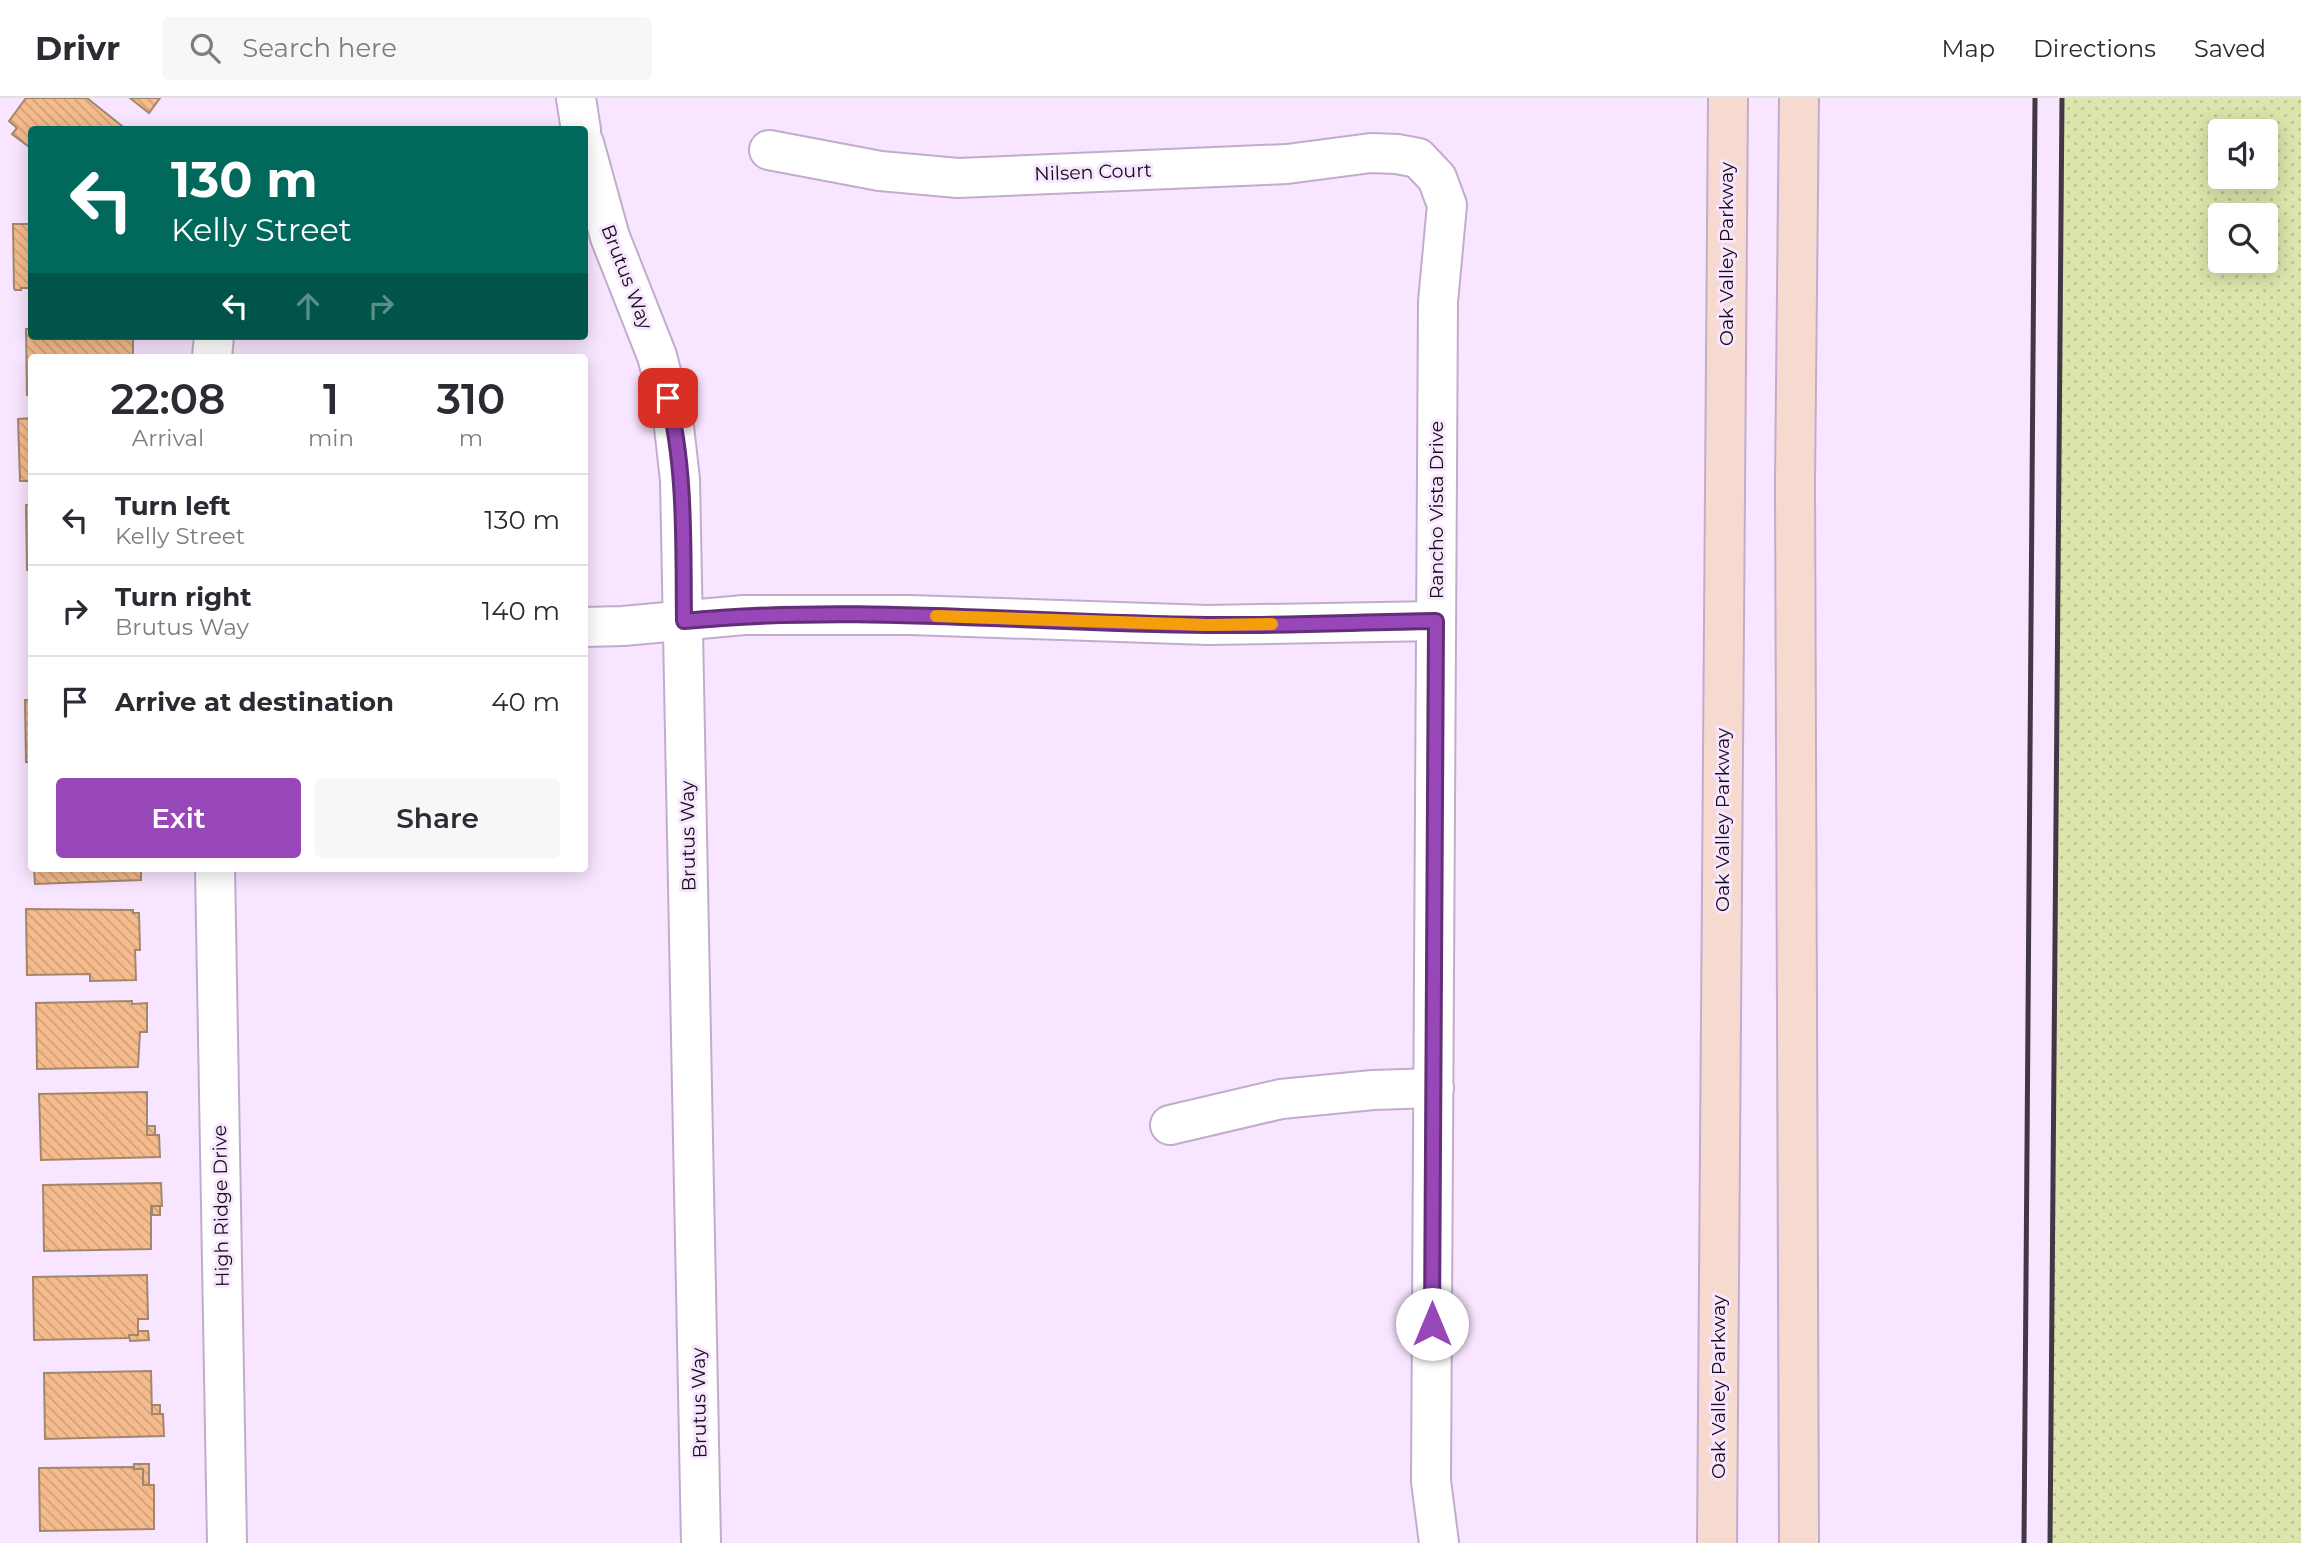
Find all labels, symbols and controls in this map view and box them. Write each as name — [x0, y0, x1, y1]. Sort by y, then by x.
search box — [162, 17, 652, 80]
text: Drivr — [35, 28, 120, 68]
icon: search — [186, 29, 224, 67]
text: Search here — [242, 32, 397, 64]
text: Map — [1942, 34, 1995, 63]
text: Directions — [2033, 34, 2156, 63]
text: Saved — [2194, 34, 2266, 63]
map controls — [2208, 119, 2278, 273]
button: sound — [2208, 119, 2278, 189]
text: 130 m — [171, 150, 318, 209]
icon: left — [56, 154, 147, 245]
street label: Nilsen Court — [1034, 158, 1152, 186]
street label: Oak Valley Parkway — [1715, 161, 1738, 346]
button: search — [2208, 203, 2278, 273]
text: Kelly Street — [171, 210, 352, 249]
street label: Brutus Way — [596, 221, 658, 333]
icon: left — [216, 287, 254, 325]
icon: ahead — [289, 287, 327, 325]
icon: right — [362, 287, 400, 325]
pin — [638, 368, 698, 428]
text: 22:08 — [111, 373, 225, 425]
text: 1 — [323, 373, 339, 425]
text: 310 — [437, 373, 505, 425]
icon: arrive — [649, 379, 687, 417]
street label: Rancho Vista Drive — [1425, 421, 1448, 599]
text: Arrival — [132, 424, 204, 452]
text: min — [308, 424, 354, 452]
text: m — [459, 424, 483, 452]
text: Turn left — [115, 490, 231, 522]
icon: left — [56, 501, 94, 539]
text: 130 m — [484, 504, 560, 536]
text: Kelly Street — [115, 522, 245, 550]
text: Turn right — [115, 581, 251, 613]
icon: right — [56, 592, 94, 630]
text: 140 m — [482, 595, 560, 627]
text: Brutus Way — [115, 613, 249, 641]
icon: arrive — [56, 683, 94, 721]
text: Arrive at destination — [115, 686, 394, 718]
text: 40 m — [491, 686, 560, 718]
street label: Oak Valley Parkway — [1711, 727, 1734, 912]
button: Exit — [56, 778, 301, 858]
button: Share — [315, 778, 560, 858]
street label: Brutus Way — [676, 780, 700, 892]
street label: High Ridge Drive — [208, 1125, 234, 1287]
position arrow — [1395, 1287, 1469, 1361]
street label: Oak Valley Parkway — [1707, 1294, 1730, 1479]
street label: Brutus Way — [687, 1347, 711, 1459]

